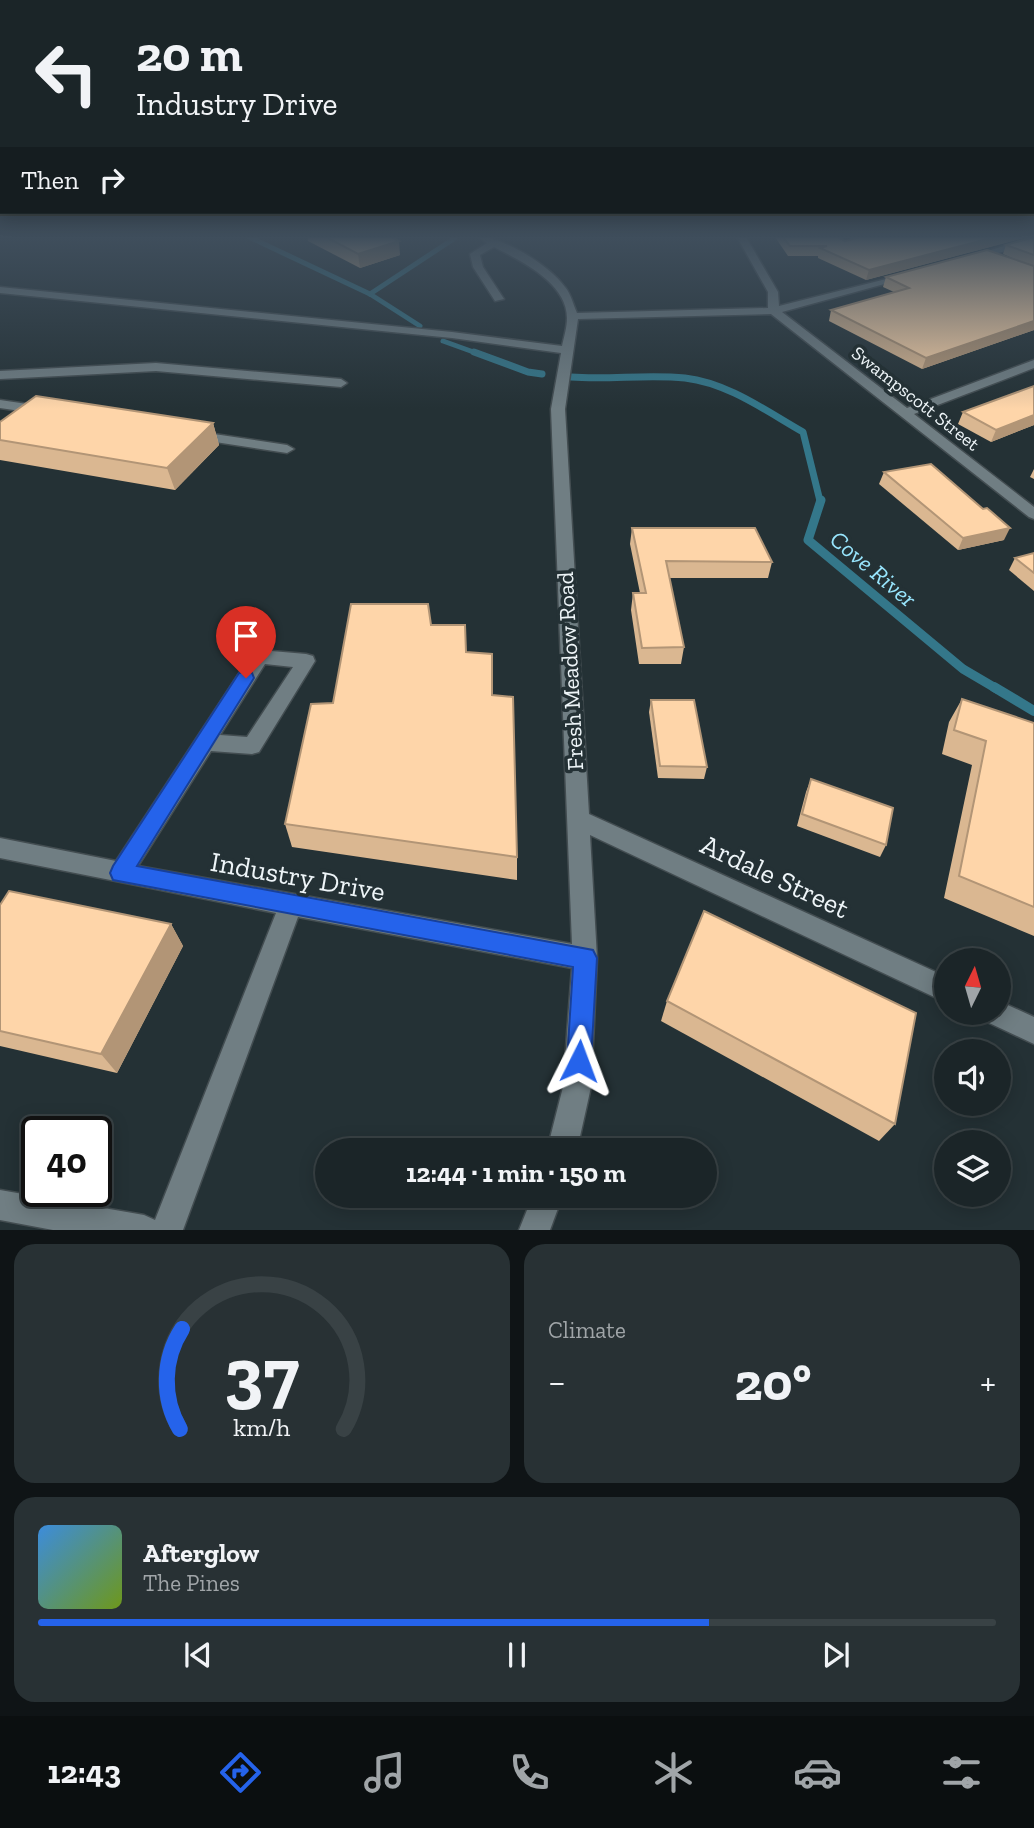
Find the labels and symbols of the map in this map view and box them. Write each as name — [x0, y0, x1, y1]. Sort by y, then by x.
street label: Swampscott Street — [847, 341, 984, 455]
water label: Cove River — [824, 524, 923, 614]
street label: Fresh Meadow Road — [551, 571, 589, 771]
pin — [216, 606, 276, 678]
street label: Ardale Street — [696, 828, 855, 925]
street label: Industry Drive — [208, 845, 388, 908]
north arrow — [934, 948, 1012, 1026]
position arrow — [542, 1024, 616, 1098]
speed limit sign: 40 — [21, 1116, 112, 1207]

